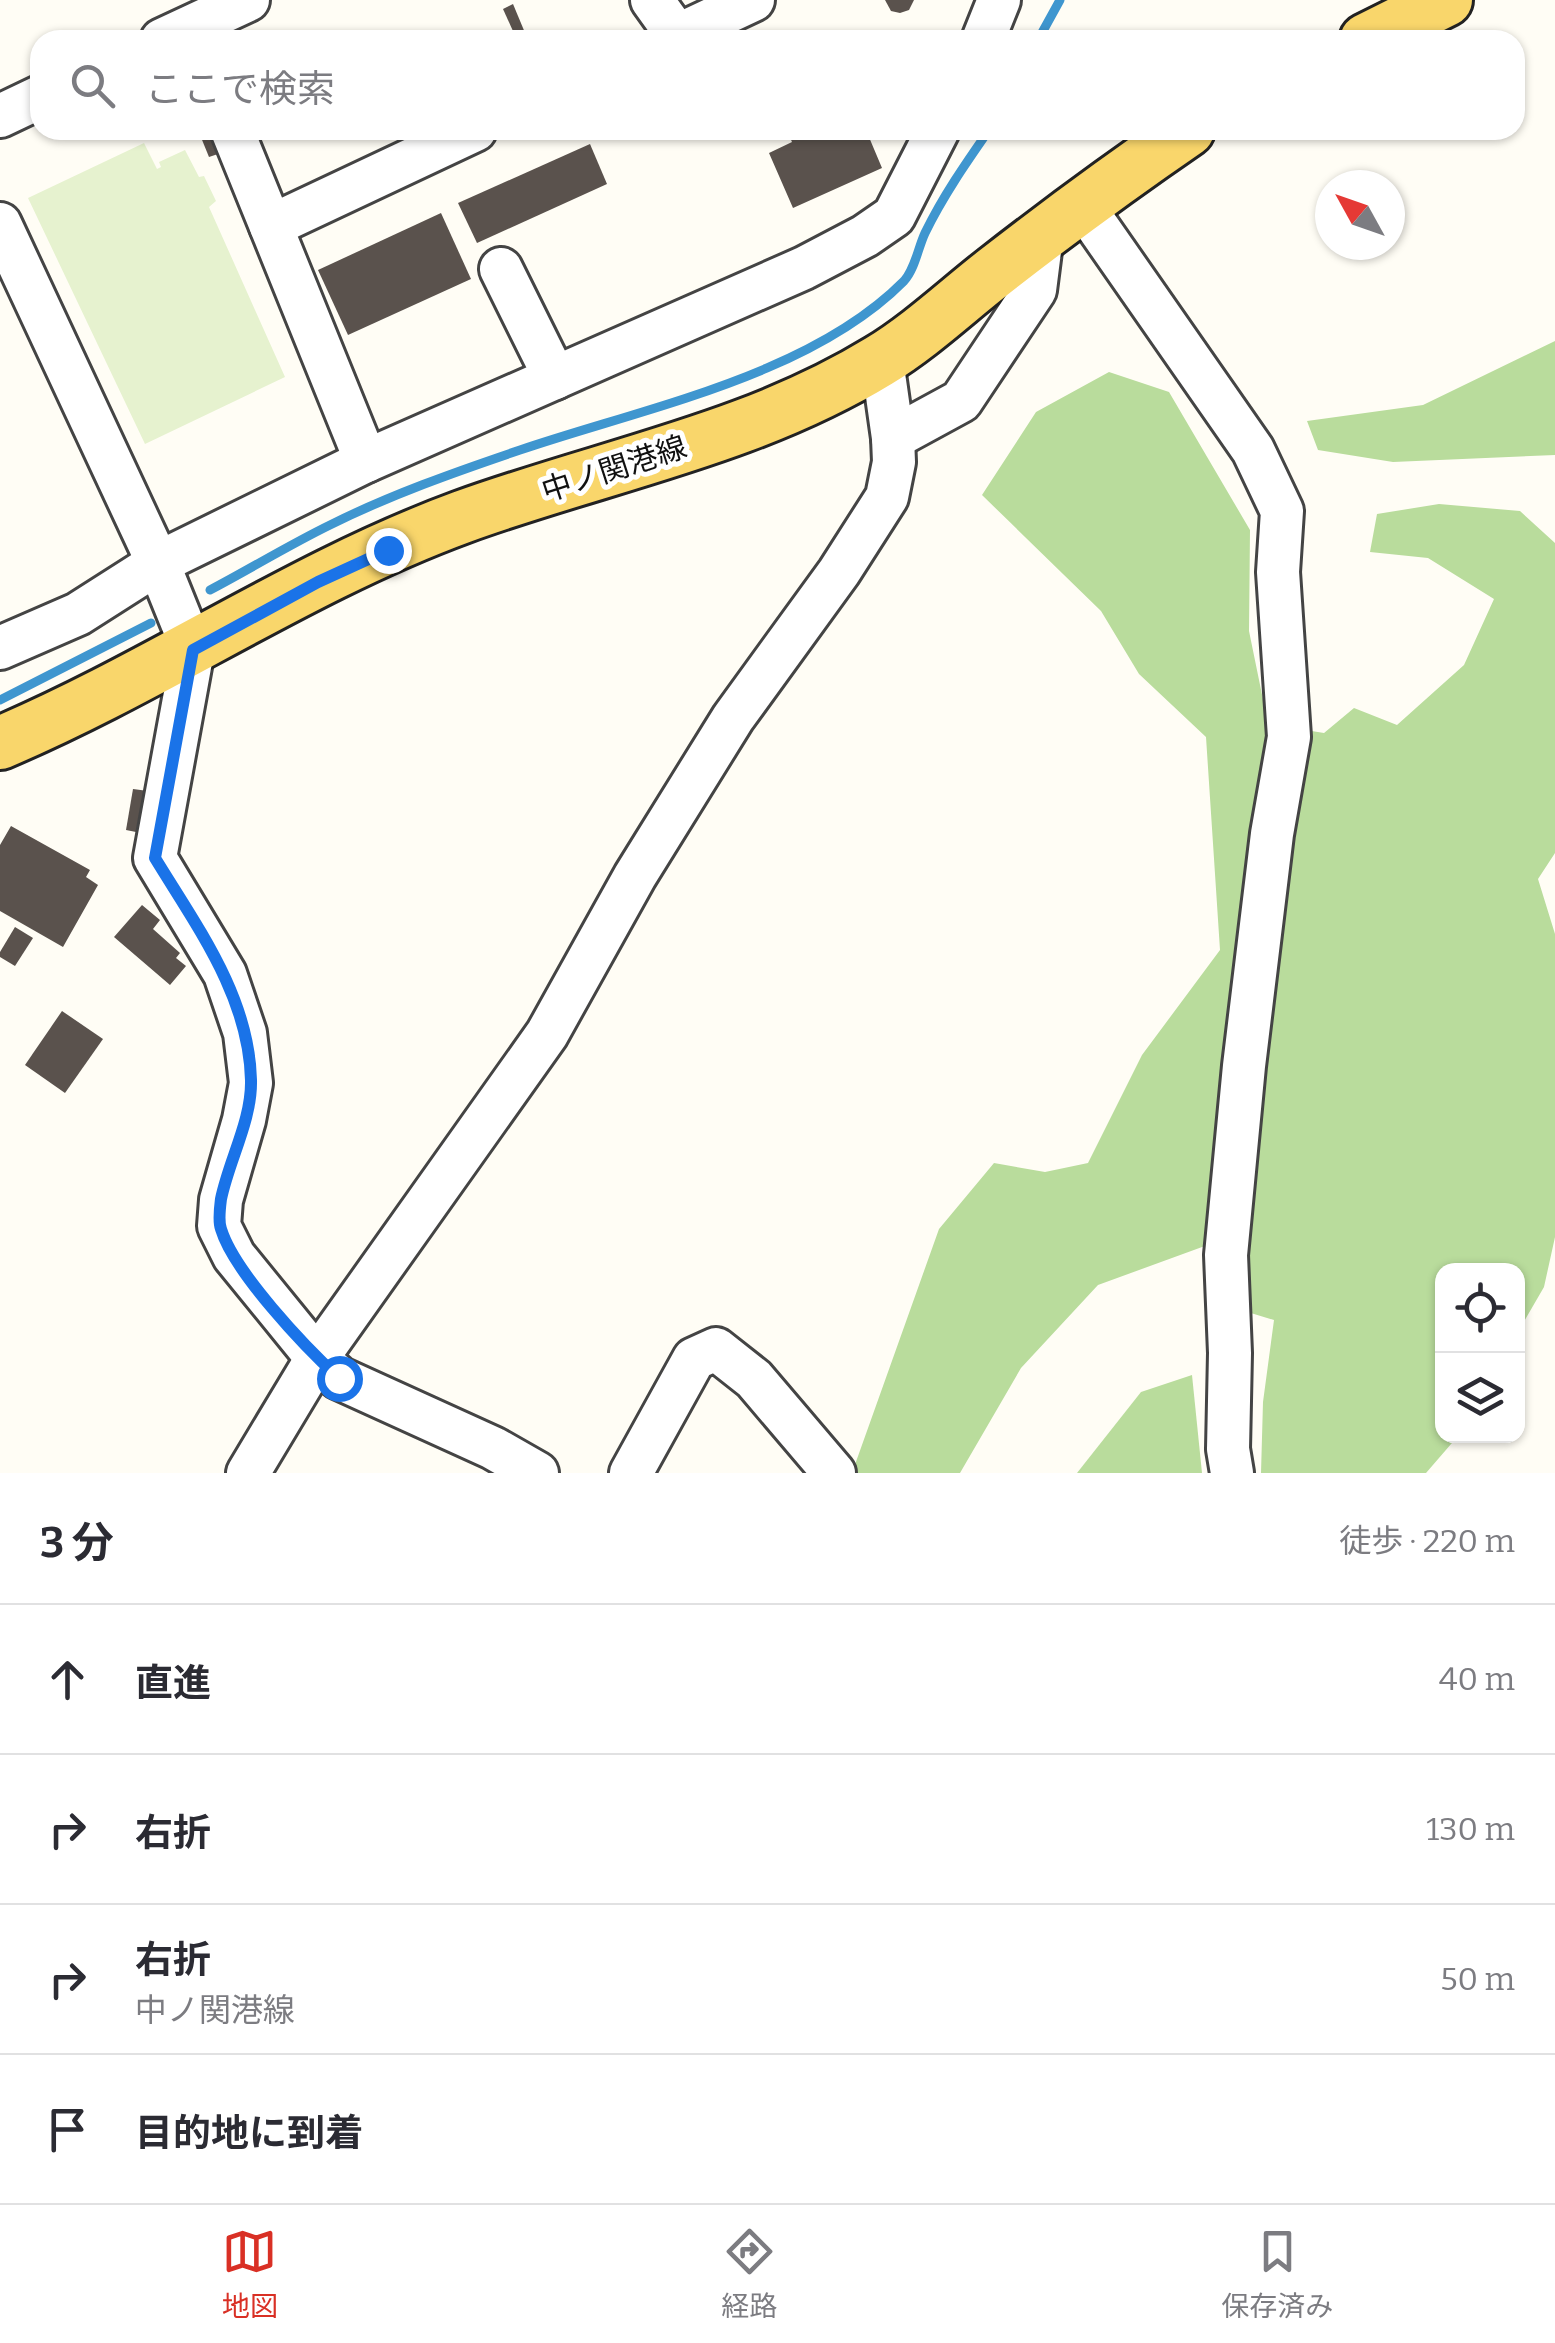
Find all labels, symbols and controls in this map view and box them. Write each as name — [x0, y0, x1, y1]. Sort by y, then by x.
search box — [30, 30, 1525, 140]
icon: search — [65, 58, 120, 113]
text: ここで検索 — [145, 66, 335, 112]
north arrow — [1315, 170, 1405, 260]
street label: 中ノ関港線 — [537, 429, 691, 509]
route end — [366, 528, 412, 574]
map controls — [1435, 1263, 1525, 1443]
button: locate — [1435, 1263, 1525, 1353]
button: layers — [1435, 1353, 1525, 1443]
route start — [317, 1356, 363, 1402]
text: 3 分 — [40, 1518, 114, 1568]
text: 徒歩 · 220 m — [1339, 1522, 1515, 1560]
icon: ahead — [40, 1652, 95, 1707]
text: 直進 — [135, 1660, 211, 1706]
text: 40 m — [1439, 1660, 1515, 1698]
icon: right — [40, 1802, 95, 1857]
text: 右折 — [135, 1810, 211, 1856]
text: 130 m — [1426, 1810, 1515, 1848]
text: 右折 — [135, 1937, 211, 1983]
icon: right — [40, 1952, 95, 2007]
text: 50 m — [1440, 1960, 1515, 1998]
text: 中ノ関港線 — [135, 1991, 295, 2029]
icon: arrive — [40, 2102, 95, 2157]
text: 目的地に到着 — [135, 2110, 363, 2156]
tab: 地図 — [222, 2224, 278, 2324]
tab: 経路 — [721, 2224, 777, 2324]
tab: 保存済み — [1221, 2224, 1333, 2324]

